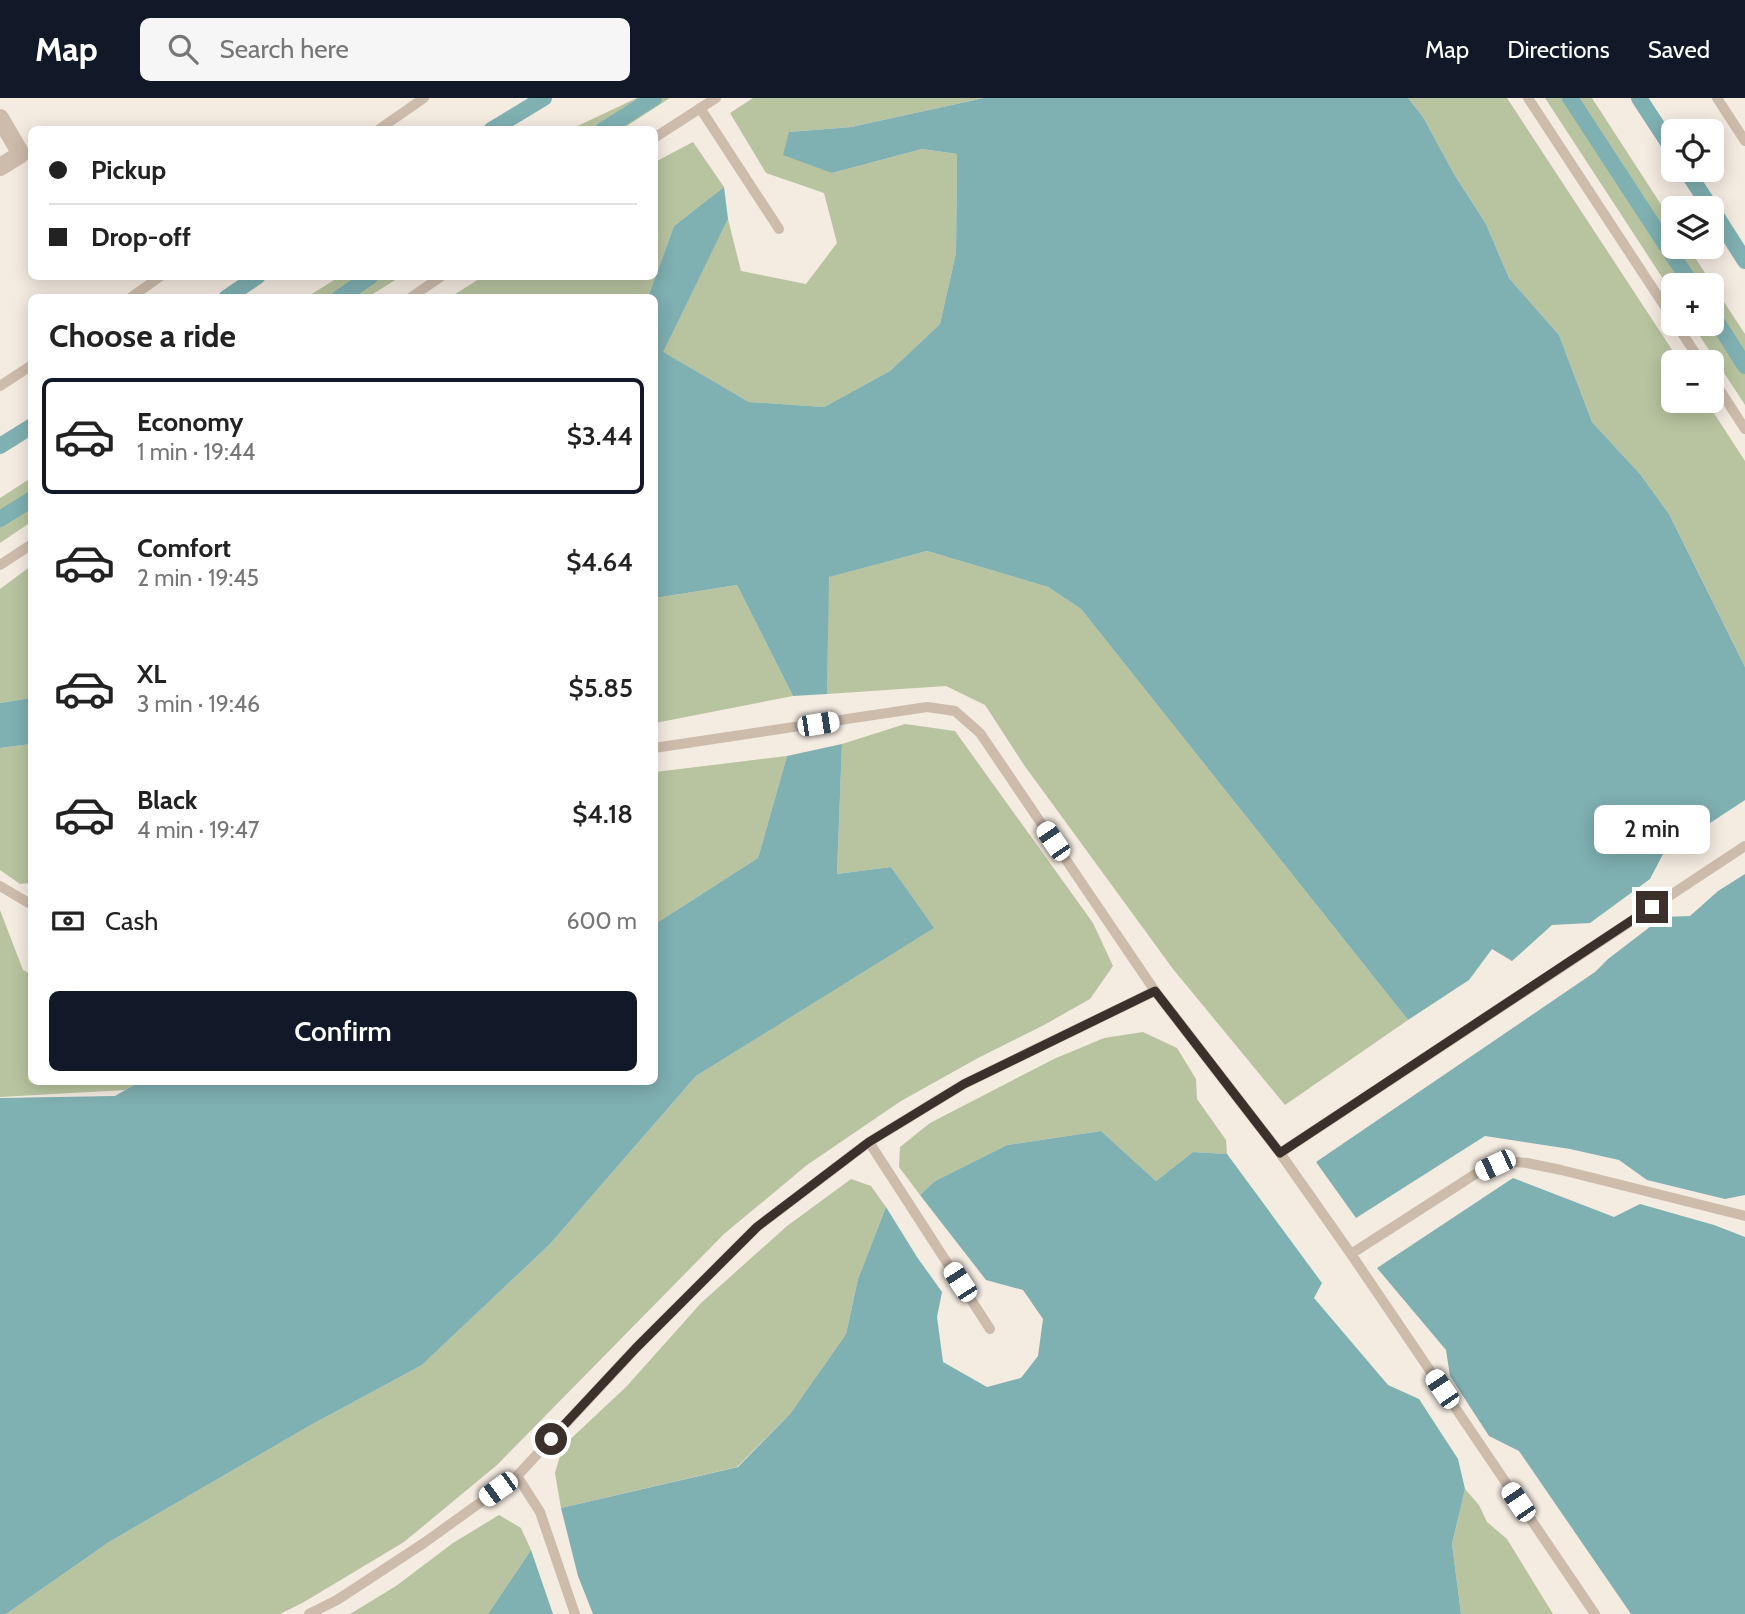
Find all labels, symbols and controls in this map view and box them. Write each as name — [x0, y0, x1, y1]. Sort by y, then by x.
search box — [140, 18, 630, 81]
text: Map — [35, 29, 98, 69]
icon: search — [164, 30, 202, 68]
text: Search here — [220, 33, 349, 65]
text: Map — [1425, 35, 1469, 64]
text: Directions — [1507, 35, 1610, 64]
text: Saved — [1648, 35, 1710, 64]
map controls — [1661, 119, 1724, 413]
button: locate — [1661, 119, 1724, 182]
text: Pickup — [91, 154, 166, 186]
button: layers — [1661, 196, 1724, 259]
text: Drop-off — [91, 221, 191, 253]
button: + — [1661, 273, 1724, 336]
text: Choose a ride — [49, 316, 236, 355]
button: − — [1661, 350, 1724, 413]
icon: car — [53, 405, 116, 468]
text: Economy — [137, 406, 243, 438]
text: $3.44 — [567, 420, 633, 452]
text: 1 min · 19:44 — [137, 438, 255, 466]
icon: car — [53, 531, 116, 594]
text: Comfort — [137, 532, 231, 564]
text: $4.64 — [566, 546, 633, 578]
text: 2 min · 19:45 — [137, 564, 259, 592]
icon: car — [53, 657, 116, 720]
text: XL — [137, 658, 166, 690]
text: $5.85 — [569, 672, 633, 704]
text: 3 min · 19:46 — [137, 690, 260, 718]
car — [796, 710, 841, 738]
icon: car — [53, 783, 116, 846]
text: Black — [137, 784, 197, 816]
text: $4.18 — [572, 798, 633, 830]
callout: 2 min — [1594, 806, 1710, 854]
text: 2 min — [1624, 815, 1680, 843]
text: 4 min · 19:47 — [137, 816, 259, 844]
car — [1033, 818, 1074, 864]
route end — [1636, 891, 1668, 923]
icon: cash — [49, 902, 87, 940]
text: Cash — [105, 905, 158, 937]
text: 600 m — [566, 907, 637, 935]
button: Confirm — [49, 991, 637, 1071]
car — [1472, 1147, 1519, 1183]
car — [940, 1259, 981, 1305]
car — [1422, 1366, 1463, 1412]
route start — [535, 1423, 567, 1455]
car — [475, 1468, 522, 1510]
car — [1498, 1479, 1539, 1525]

